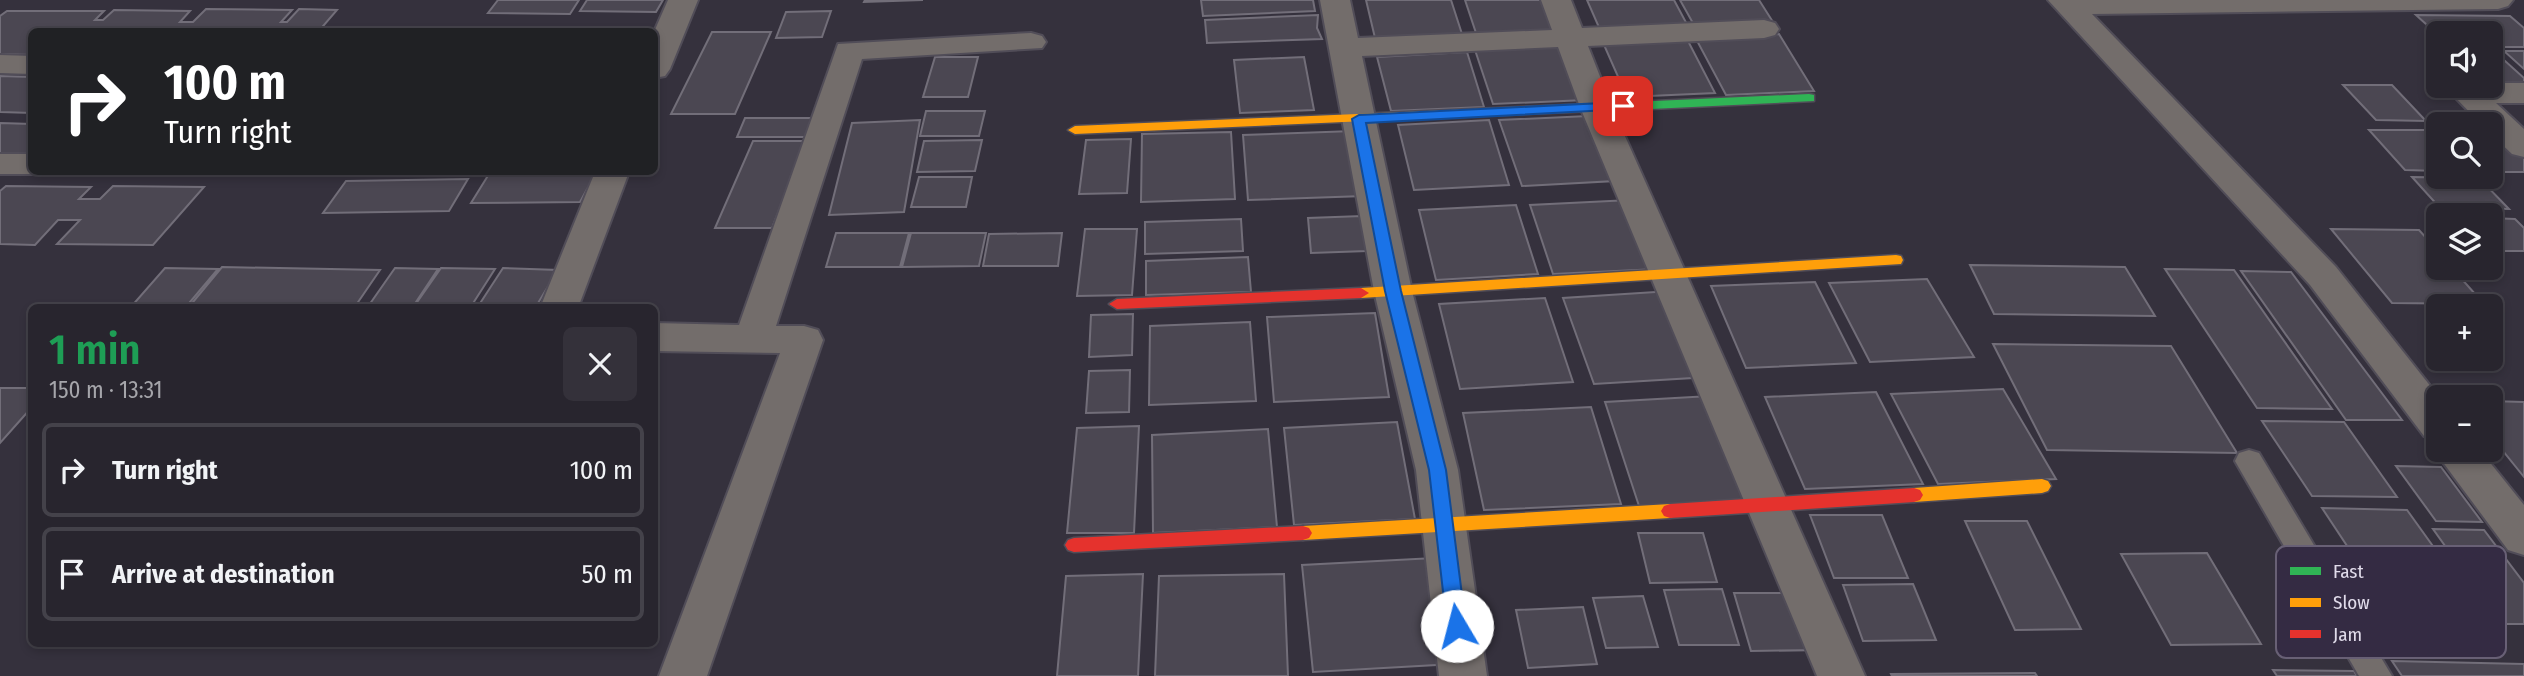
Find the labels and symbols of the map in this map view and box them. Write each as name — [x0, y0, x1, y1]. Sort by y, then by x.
pin — [1593, 76, 1653, 136]
legend — [2276, 546, 2506, 658]
text: Fast — [2333, 560, 2364, 583]
position arrow — [1420, 589, 1494, 663]
text: Slow — [2333, 591, 2370, 614]
text: Jam — [2333, 623, 2362, 646]

